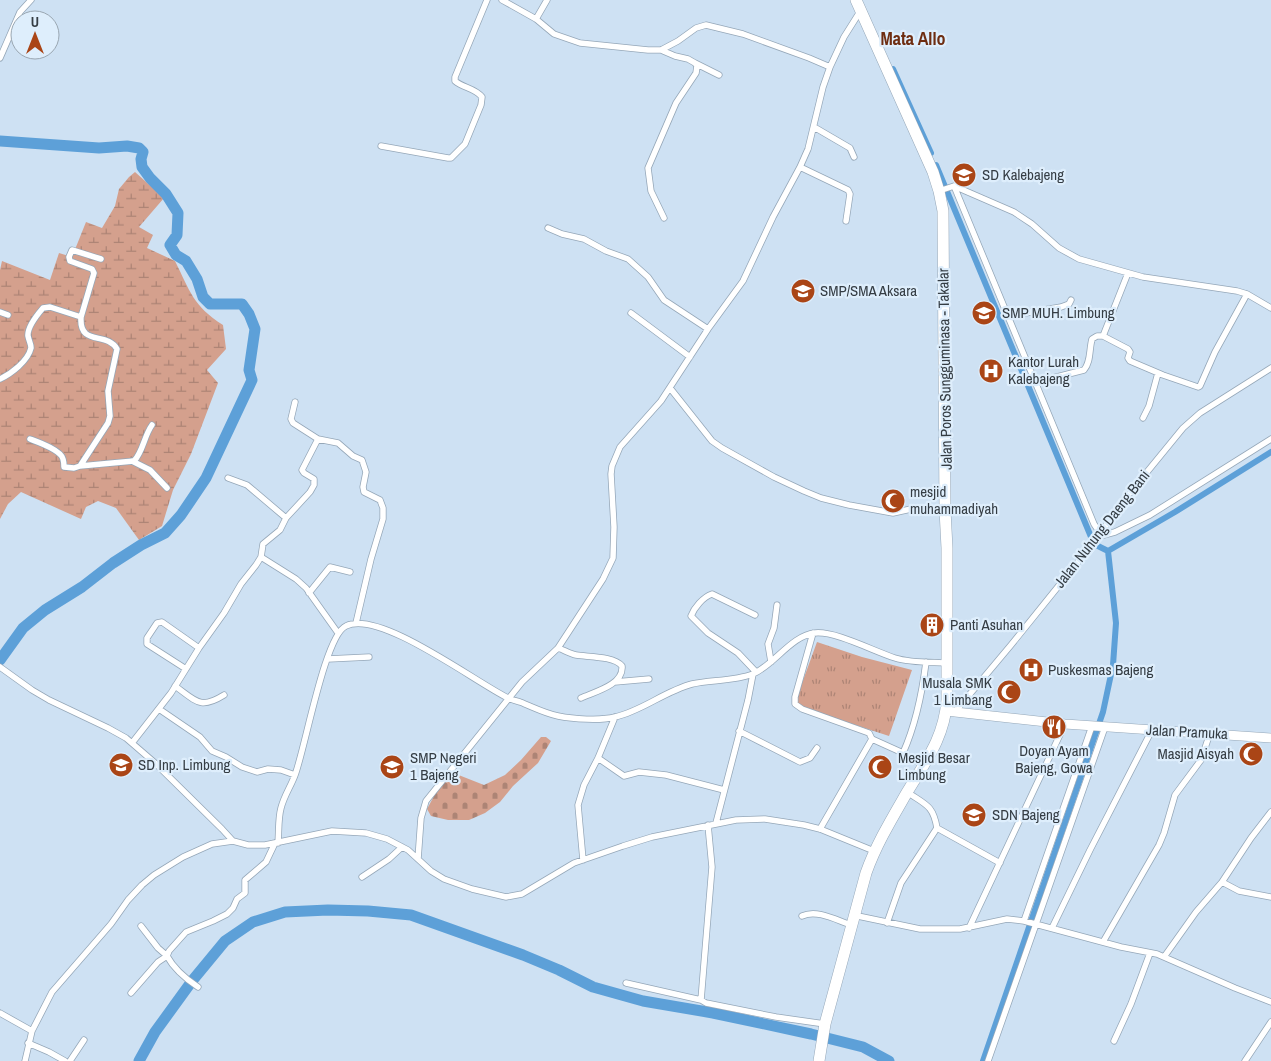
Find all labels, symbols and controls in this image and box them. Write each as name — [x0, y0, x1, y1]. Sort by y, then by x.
north arrow — [10, 10, 60, 60]
text: U — [31, 13, 39, 31]
district label: Mata Allo — [880, 26, 946, 51]
school or university icon: SD Kalebajeng — [951, 162, 977, 188]
place label: SD Kalebajeng — [982, 164, 1064, 185]
street label: Jalan Poros Sungguminasa - Takalar — [932, 268, 957, 470]
school or university icon: SMP/SMA Aksara — [790, 278, 816, 304]
place label: SMP/SMA Aksara — [820, 280, 917, 301]
school or university icon: SMP MUH. Limbung — [971, 300, 997, 326]
place label: SMP MUH. Limbung — [1002, 302, 1115, 323]
place label: Kantor Lurah Kalebajeng — [1008, 351, 1079, 389]
hospital icon: Kantor Lurah Kalebajeng — [978, 358, 1004, 384]
street label: Jalan Nuhung Daeng Bani — [1049, 465, 1154, 592]
place label: mesjid muhammadiyah — [910, 481, 998, 519]
mosque icon: mesjid muhammadiyah — [880, 488, 906, 514]
building icon: Panti Asuhan — [919, 612, 945, 638]
place label: Panti Asuhan — [950, 614, 1023, 635]
hospital icon: Puskesmas Bajeng — [1018, 657, 1044, 683]
place label: Puskesmas Bajeng — [1048, 659, 1153, 680]
place label: Musala SMK 1 Limbang — [922, 672, 993, 710]
mosque icon: Musala SMK 1 Limbang — [996, 679, 1022, 705]
restaurant icon: Doyan Ayam Bajeng, Gowa — [1041, 714, 1067, 740]
street label: Jalan Pramuka — [1146, 719, 1229, 744]
place label: Doyan Ayam Bajeng, Gowa — [1015, 740, 1093, 778]
mosque icon: Masjid Aisyah — [1238, 741, 1264, 767]
place label: Masjid Aisyah — [1157, 743, 1234, 764]
place label: SMP Negeri 1 Bajeng — [410, 747, 477, 785]
place label: Mesjid Besar Limbung — [898, 747, 970, 785]
school or university icon: SD Inp. Limbung — [108, 752, 134, 778]
place label: SD Inp. Limbung — [138, 754, 230, 775]
school or university icon: SMP Negeri 1 Bajeng — [379, 754, 405, 780]
mosque icon: Mesjid Besar Limbung — [867, 754, 893, 780]
school or university icon: SDN Bajeng — [961, 802, 987, 828]
place label: SDN Bajeng — [992, 804, 1060, 825]

